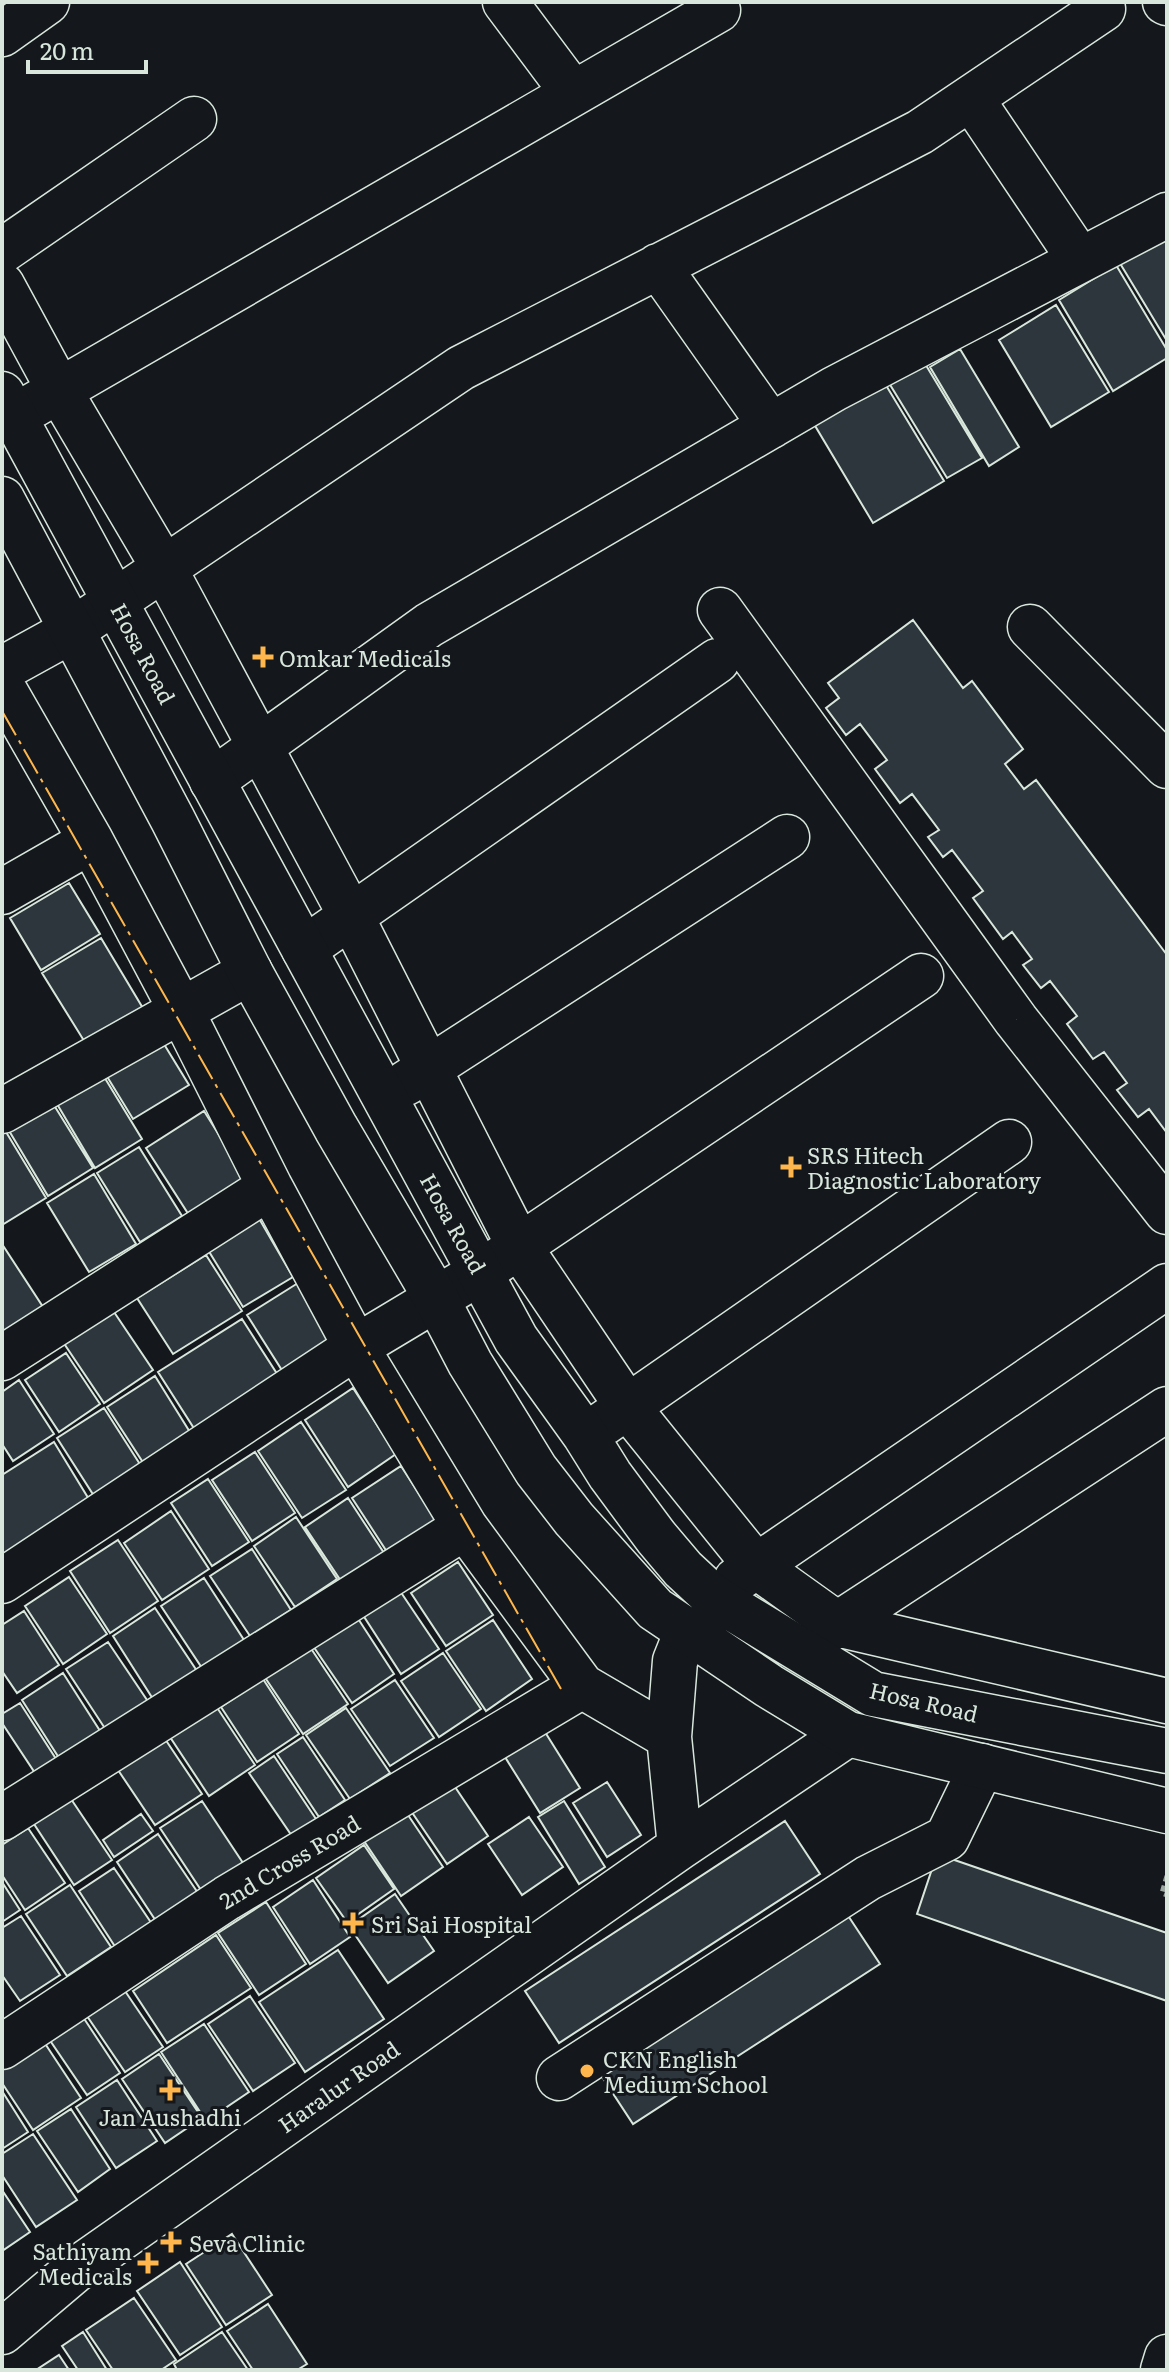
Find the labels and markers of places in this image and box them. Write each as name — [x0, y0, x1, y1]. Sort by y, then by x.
place label: Omkar Medicals — [279, 641, 451, 674]
marker: Omkar Medicals — [254, 648, 272, 666]
place label: SRS Hitech Diagnostic Laboratory — [807, 1138, 1041, 1196]
marker: SRS Hitech Diagnostic Laboratory — [782, 1158, 800, 1176]
place label: Sri Sai Hospital — [371, 1907, 532, 1940]
marker: Sri Sai Hospital — [342, 1912, 364, 1934]
place label: CKN English Medium School — [603, 2042, 768, 2100]
marker: CKN English Medium School — [578, 2062, 596, 2080]
marker: Jan Aushadhi — [161, 2081, 179, 2099]
place label: Jan Aushadhi — [99, 2100, 241, 2133]
place label: Seva Clinic — [189, 2226, 305, 2259]
marker: Seva Clinic — [160, 2231, 182, 2253]
place label: Sathiyam Medicals — [32, 2234, 132, 2292]
marker: Sathiyam Medicals — [139, 2254, 157, 2272]

